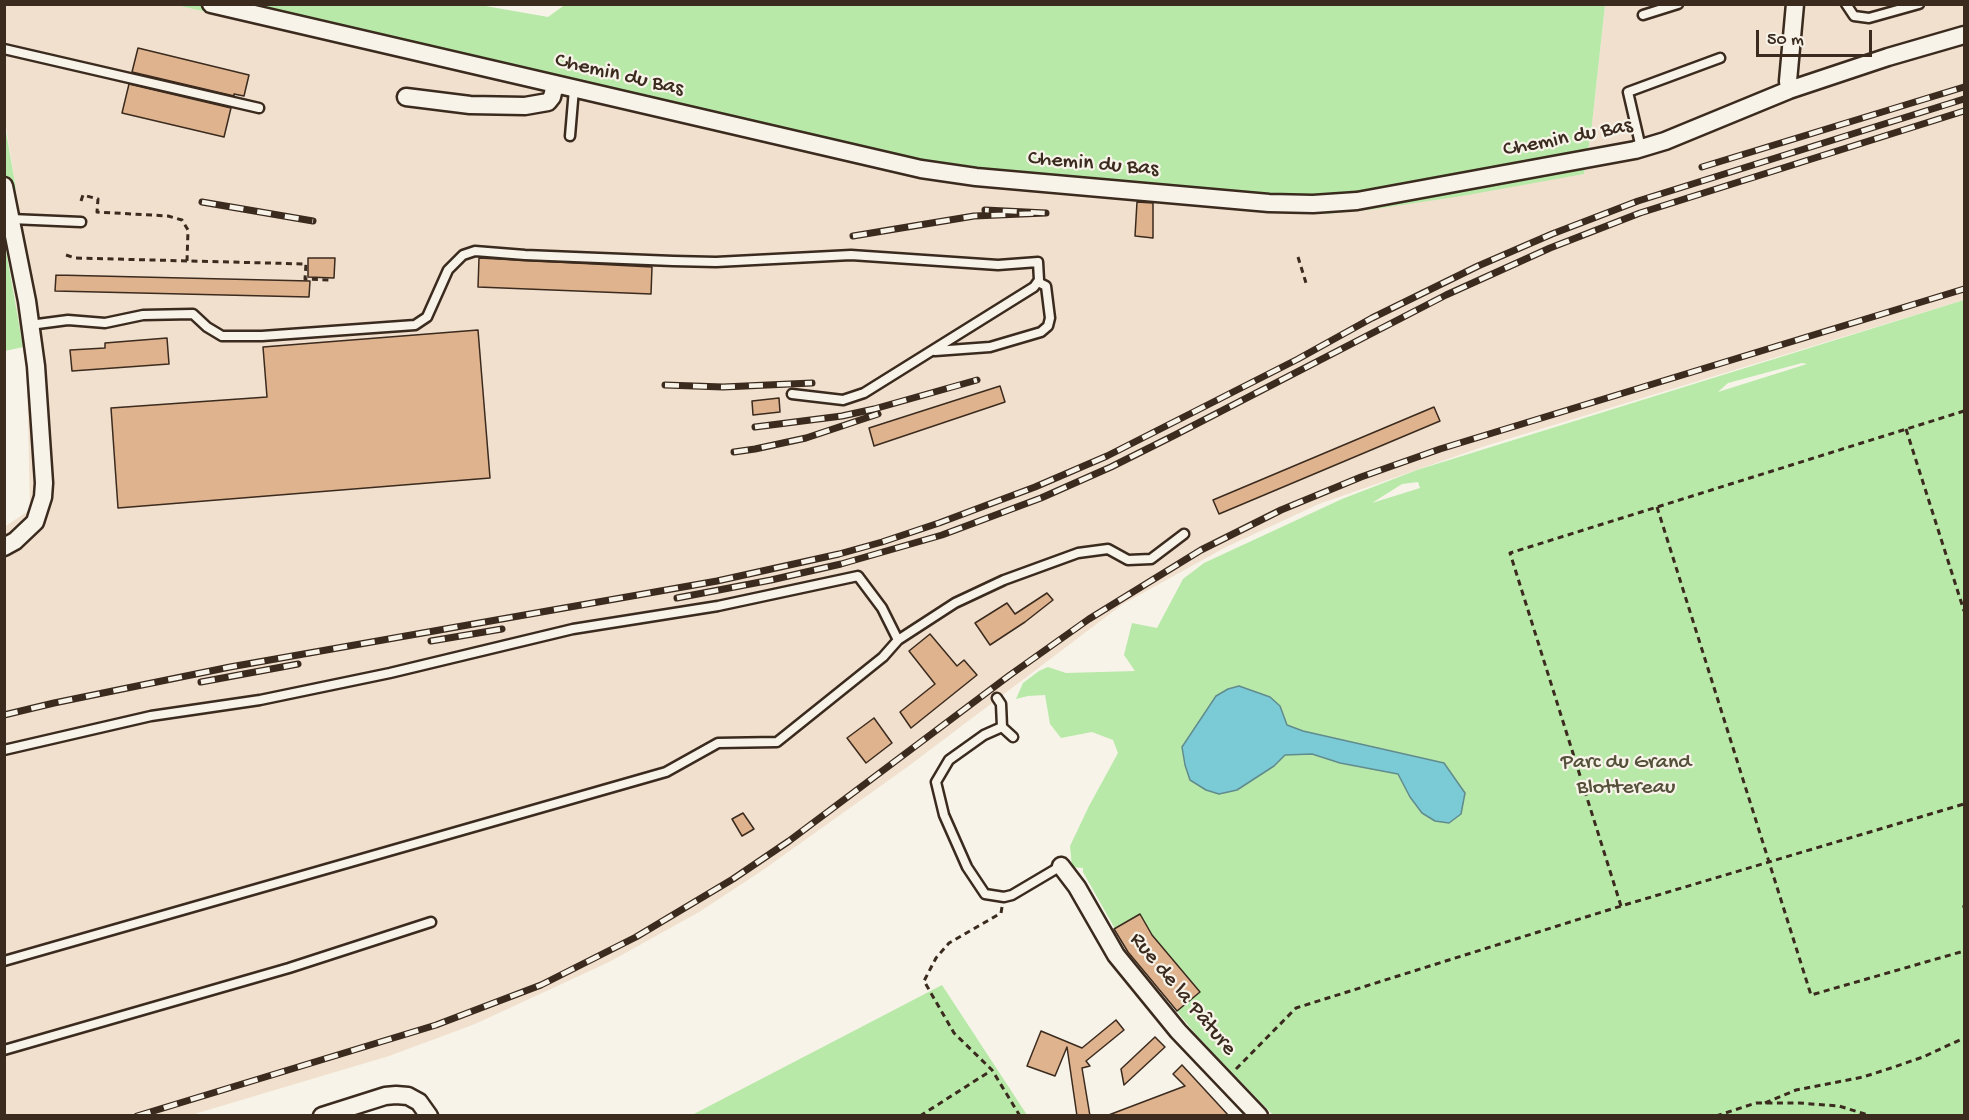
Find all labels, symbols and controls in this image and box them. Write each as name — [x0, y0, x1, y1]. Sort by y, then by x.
scale bar — [1759, 18, 1874, 56]
text: 50 m — [1767, 30, 1804, 51]
street label: Chemin du Bas — [552, 48, 686, 104]
street label: Chemin du Bas — [1501, 114, 1635, 164]
street label: Chemin du Bas — [1027, 146, 1159, 184]
park label: Parc du Grand Blottereau — [1561, 751, 1691, 802]
street label: Rue de la Pâture — [1123, 928, 1241, 1062]

